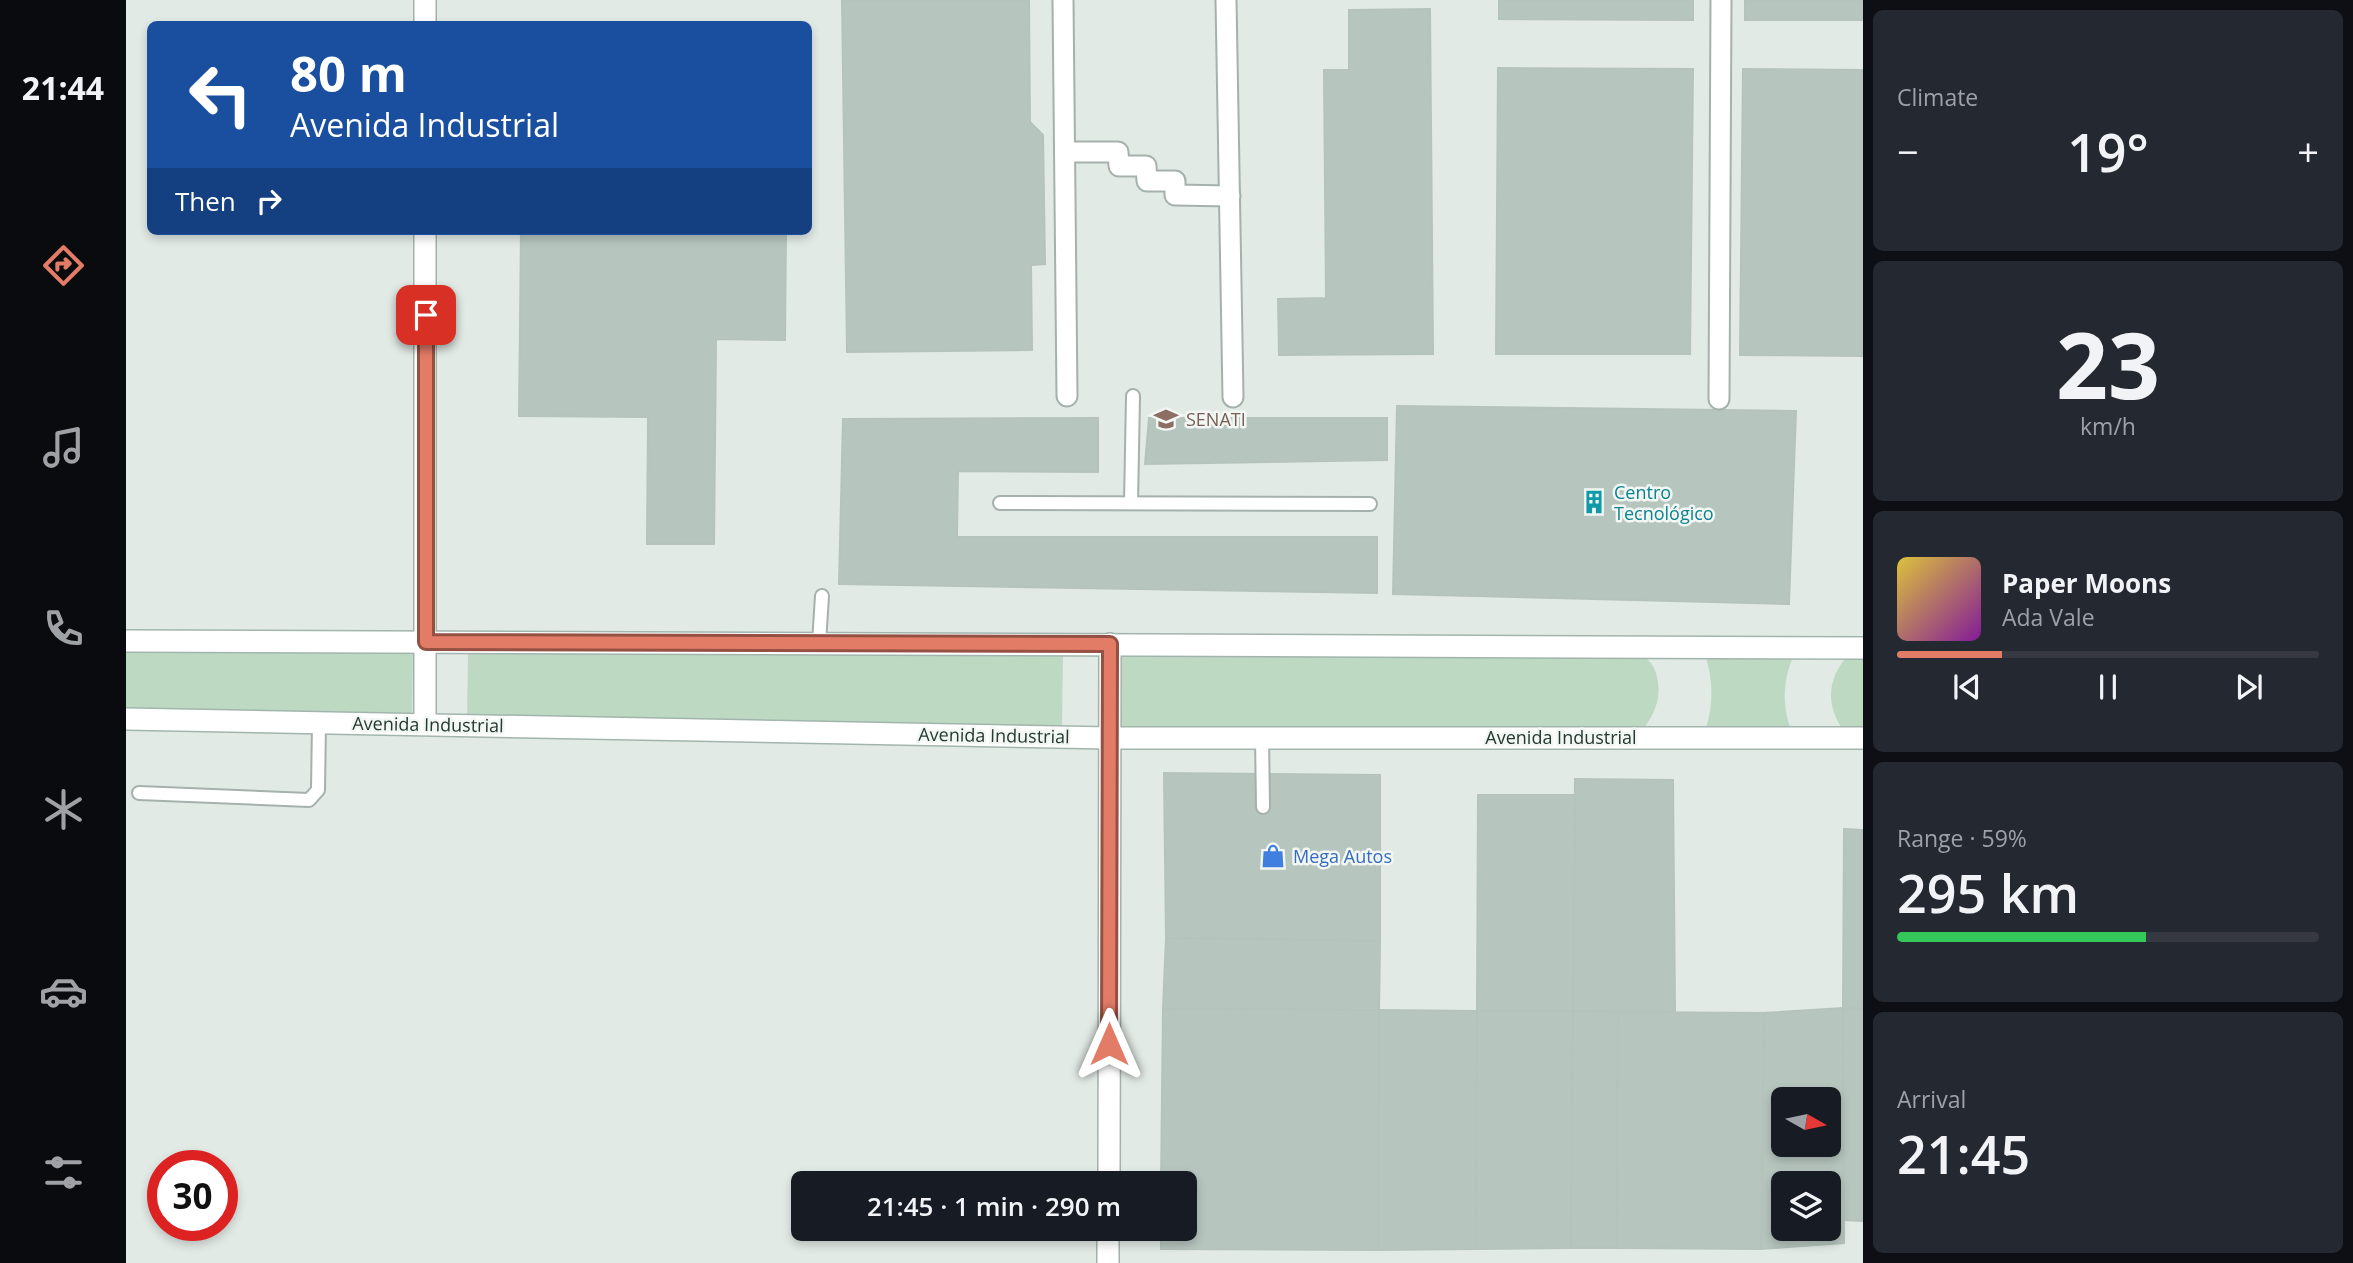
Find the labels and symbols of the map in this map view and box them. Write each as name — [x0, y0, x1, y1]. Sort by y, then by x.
pin — [396, 285, 456, 345]
school or university icon: SENATI — [1152, 405, 1180, 433]
place label: SENATI — [1186, 407, 1246, 431]
place label: Centro Tecnológico — [1614, 480, 1714, 525]
building icon: Centro Tecnológico — [1580, 488, 1608, 516]
street label: Avenida Industrial — [352, 711, 504, 737]
street label: Avenida Industrial — [918, 722, 1070, 748]
street label: Avenida Industrial — [1485, 725, 1637, 749]
shop icon: Mega Autos — [1259, 842, 1287, 870]
place label: Mega Autos — [1293, 844, 1392, 868]
position arrow — [1072, 1007, 1146, 1081]
north arrow — [1771, 1087, 1841, 1157]
speed limit sign: 30 — [147, 1150, 238, 1241]

